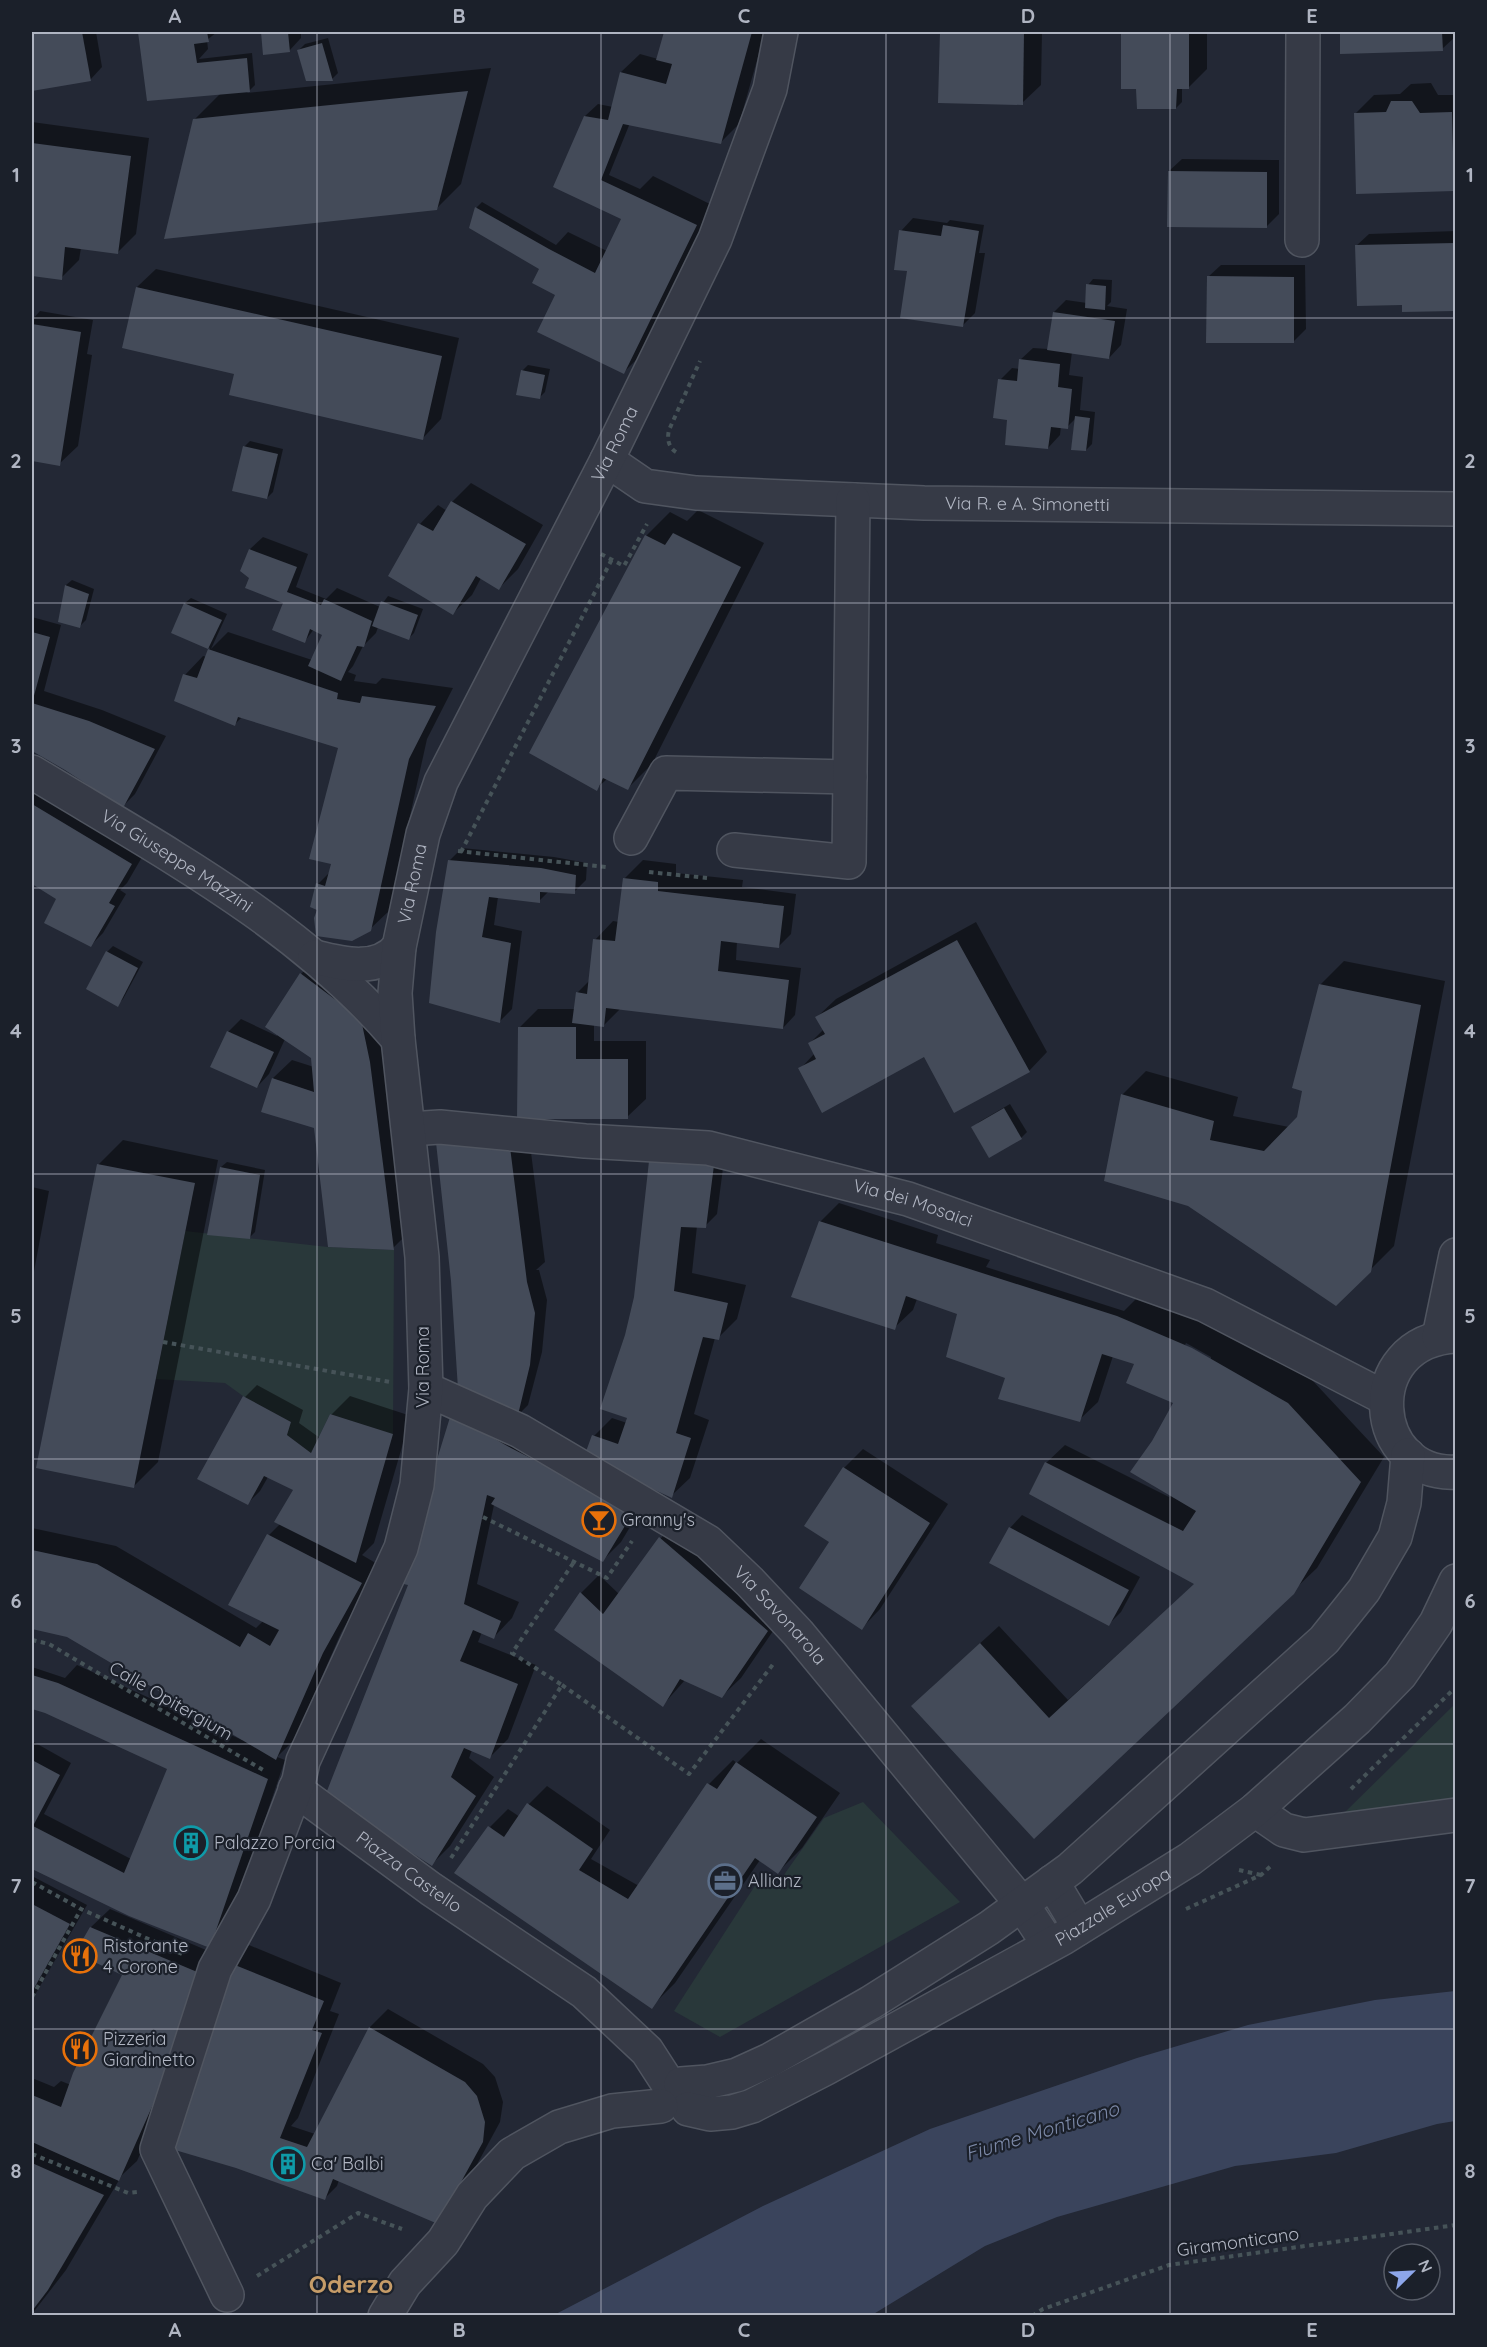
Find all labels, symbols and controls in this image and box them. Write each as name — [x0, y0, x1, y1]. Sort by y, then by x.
text: A — [169, 3, 182, 28]
text: B — [452, 3, 466, 28]
text: C — [738, 3, 751, 28]
text: D — [1021, 3, 1035, 28]
text: E — [1306, 3, 1318, 28]
text: 1 — [12, 162, 20, 187]
text: 1 — [1466, 162, 1474, 187]
street label: Via Roma — [586, 402, 643, 486]
text: 2 — [10, 448, 22, 473]
text: 2 — [1464, 448, 1476, 473]
street label: Via R. e A. Simonetti — [945, 491, 1110, 516]
text: 3 — [11, 733, 21, 758]
text: 3 — [1465, 733, 1475, 758]
street label: Via Giuseppe Mazzini — [97, 804, 257, 917]
street label: Via Roma — [392, 841, 432, 926]
text: 4 — [10, 1018, 22, 1043]
text: 4 — [1464, 1018, 1476, 1043]
street label: Via dei Mosaici — [851, 1173, 976, 1232]
text: 5 — [10, 1303, 22, 1328]
text: 5 — [1464, 1303, 1476, 1328]
street label: Via Roma — [411, 1326, 434, 1408]
bar icon: Granny's — [581, 1502, 617, 1538]
place label: Granny's — [622, 1508, 695, 1531]
street label: Via Savonarola — [729, 1560, 831, 1669]
text: 6 — [10, 1588, 22, 1613]
text: 6 — [1464, 1588, 1476, 1613]
street label: Calle Opitergium — [105, 1656, 237, 1745]
building icon: Palazzo Porcia — [173, 1825, 209, 1861]
street label: Piazza Castello — [352, 1826, 466, 1917]
place label: Palazzo Porcia — [214, 1831, 335, 1854]
street label: Piazzale Europa — [1051, 1862, 1175, 1951]
office icon: Allianz — [707, 1863, 743, 1899]
place label: Allianz — [748, 1869, 802, 1892]
text: 7 — [11, 1873, 22, 1898]
text: 7 — [1465, 1873, 1476, 1898]
place label: Ristorante 4 Corone — [103, 1934, 188, 1978]
restaurant icon: Ristorante 4 Corone — [62, 1938, 98, 1974]
place label: Pizzeria Giardinetto — [103, 2027, 195, 2071]
restaurant icon: Pizzeria Giardinetto — [62, 2031, 98, 2067]
water label: Fiume Monticano — [962, 2095, 1123, 2166]
building icon: Ca' Balbi — [270, 2146, 306, 2182]
place label: Ca' Balbi — [311, 2152, 384, 2175]
text: 8 — [11, 2158, 22, 2183]
text: 8 — [1465, 2158, 1476, 2183]
street label: Giramonticano — [1175, 2222, 1301, 2261]
north arrow — [1382, 2242, 1442, 2302]
text: N — [1414, 2256, 1437, 2275]
district label: Oderzo — [309, 2269, 393, 2299]
text: A — [169, 2317, 182, 2342]
text: B — [452, 2317, 466, 2342]
text: C — [738, 2317, 751, 2342]
text: D — [1021, 2317, 1035, 2342]
text: E — [1306, 2317, 1318, 2342]

